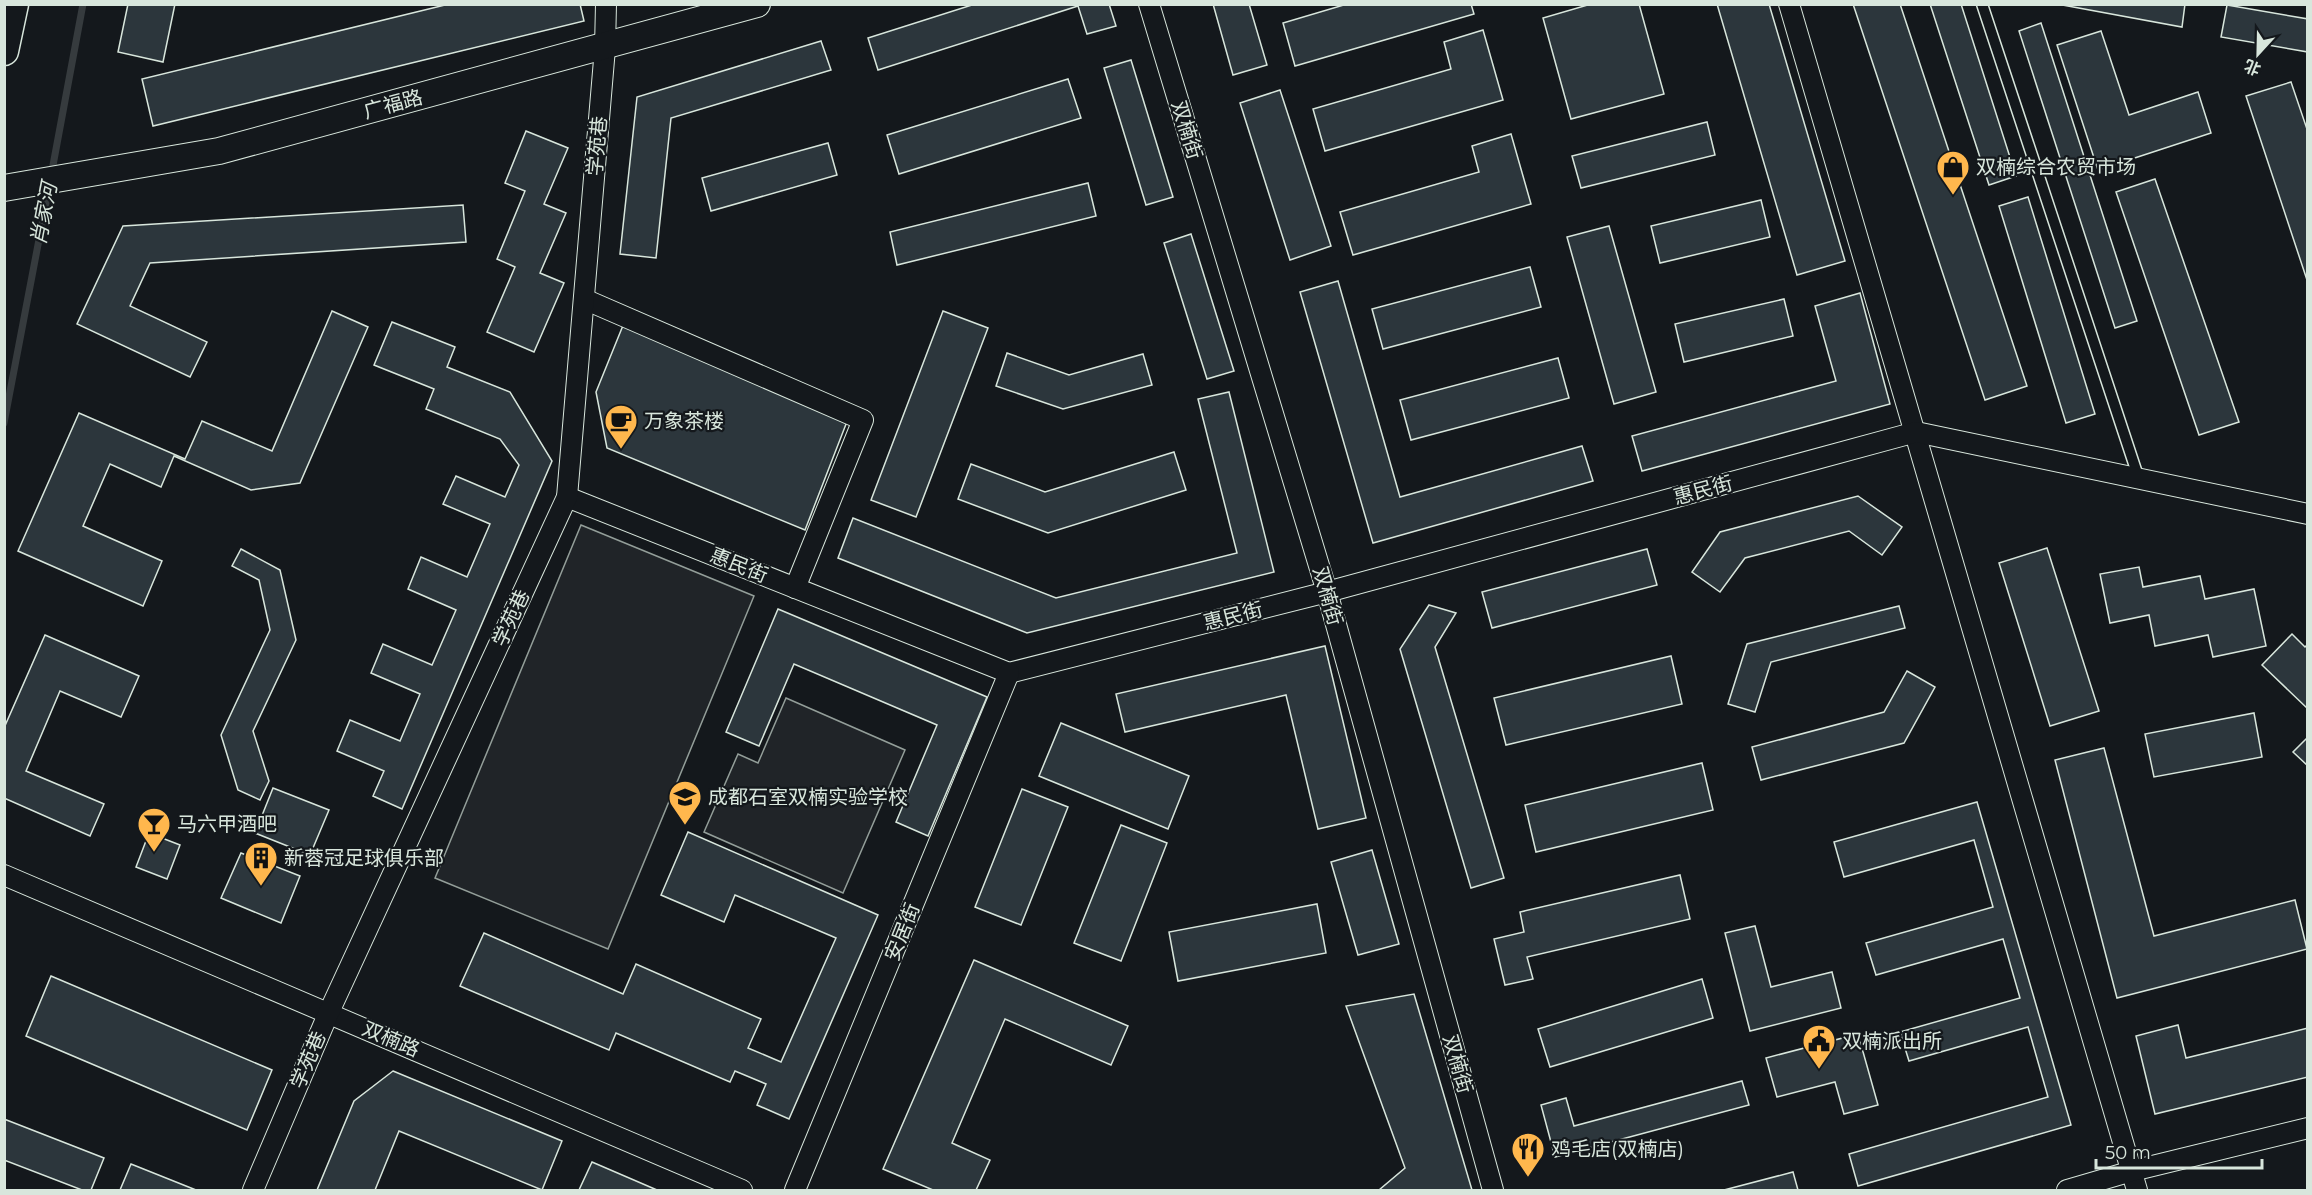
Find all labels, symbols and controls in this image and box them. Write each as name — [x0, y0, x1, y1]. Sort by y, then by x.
north arrow — [2228, 24, 2288, 84]
text: 北 — [2242, 56, 2264, 79]
street label: 广福路 — [361, 85, 425, 123]
street label: 双楠街 — [1167, 98, 1207, 162]
street label: 学苑巷 — [582, 115, 612, 177]
shop icon: 双楠综合农贸市场 — [1935, 149, 1971, 196]
place label: 双楠综合农贸市场 — [1976, 155, 2136, 179]
water label: 肖家河 — [25, 177, 63, 247]
cafe icon: 万象茶楼 — [603, 403, 639, 450]
place label: 万象茶楼 — [644, 409, 724, 433]
street label: 惠民街 — [1671, 471, 1735, 509]
street label: 惠民街 — [707, 543, 771, 587]
street label: 双楠街 — [1308, 564, 1348, 628]
street label: 学苑巷 — [487, 586, 535, 650]
street label: 惠民街 — [1201, 597, 1265, 635]
school or university icon: 成都石室双楠实验学校 — [667, 779, 703, 826]
place label: 成都石室双楠实验学校 — [708, 785, 908, 809]
bar icon: 马六甲酒吧 — [136, 806, 172, 853]
place label: 马六甲酒吧 — [177, 812, 277, 836]
building icon: 新蓉冠足球俱乐部 — [243, 840, 279, 887]
place label: 新蓉冠足球俱乐部 — [284, 846, 444, 870]
street label: 安居街 — [880, 900, 924, 964]
street label: 双楠路 — [359, 1016, 423, 1062]
public building icon: 双楠派出所 — [1801, 1023, 1837, 1070]
street label: 学苑巷 — [285, 1028, 331, 1092]
place label: 双楠派出所 — [1842, 1029, 1942, 1053]
street label: 双楠街 — [1438, 1032, 1478, 1096]
restaurant icon: 鸡毛店(双楠店) — [1510, 1131, 1546, 1178]
scale bar — [2096, 1132, 2262, 1170]
place label: 鸡毛店(双楠店) — [1551, 1137, 1684, 1161]
text: 50 m — [2105, 1142, 2151, 1164]

